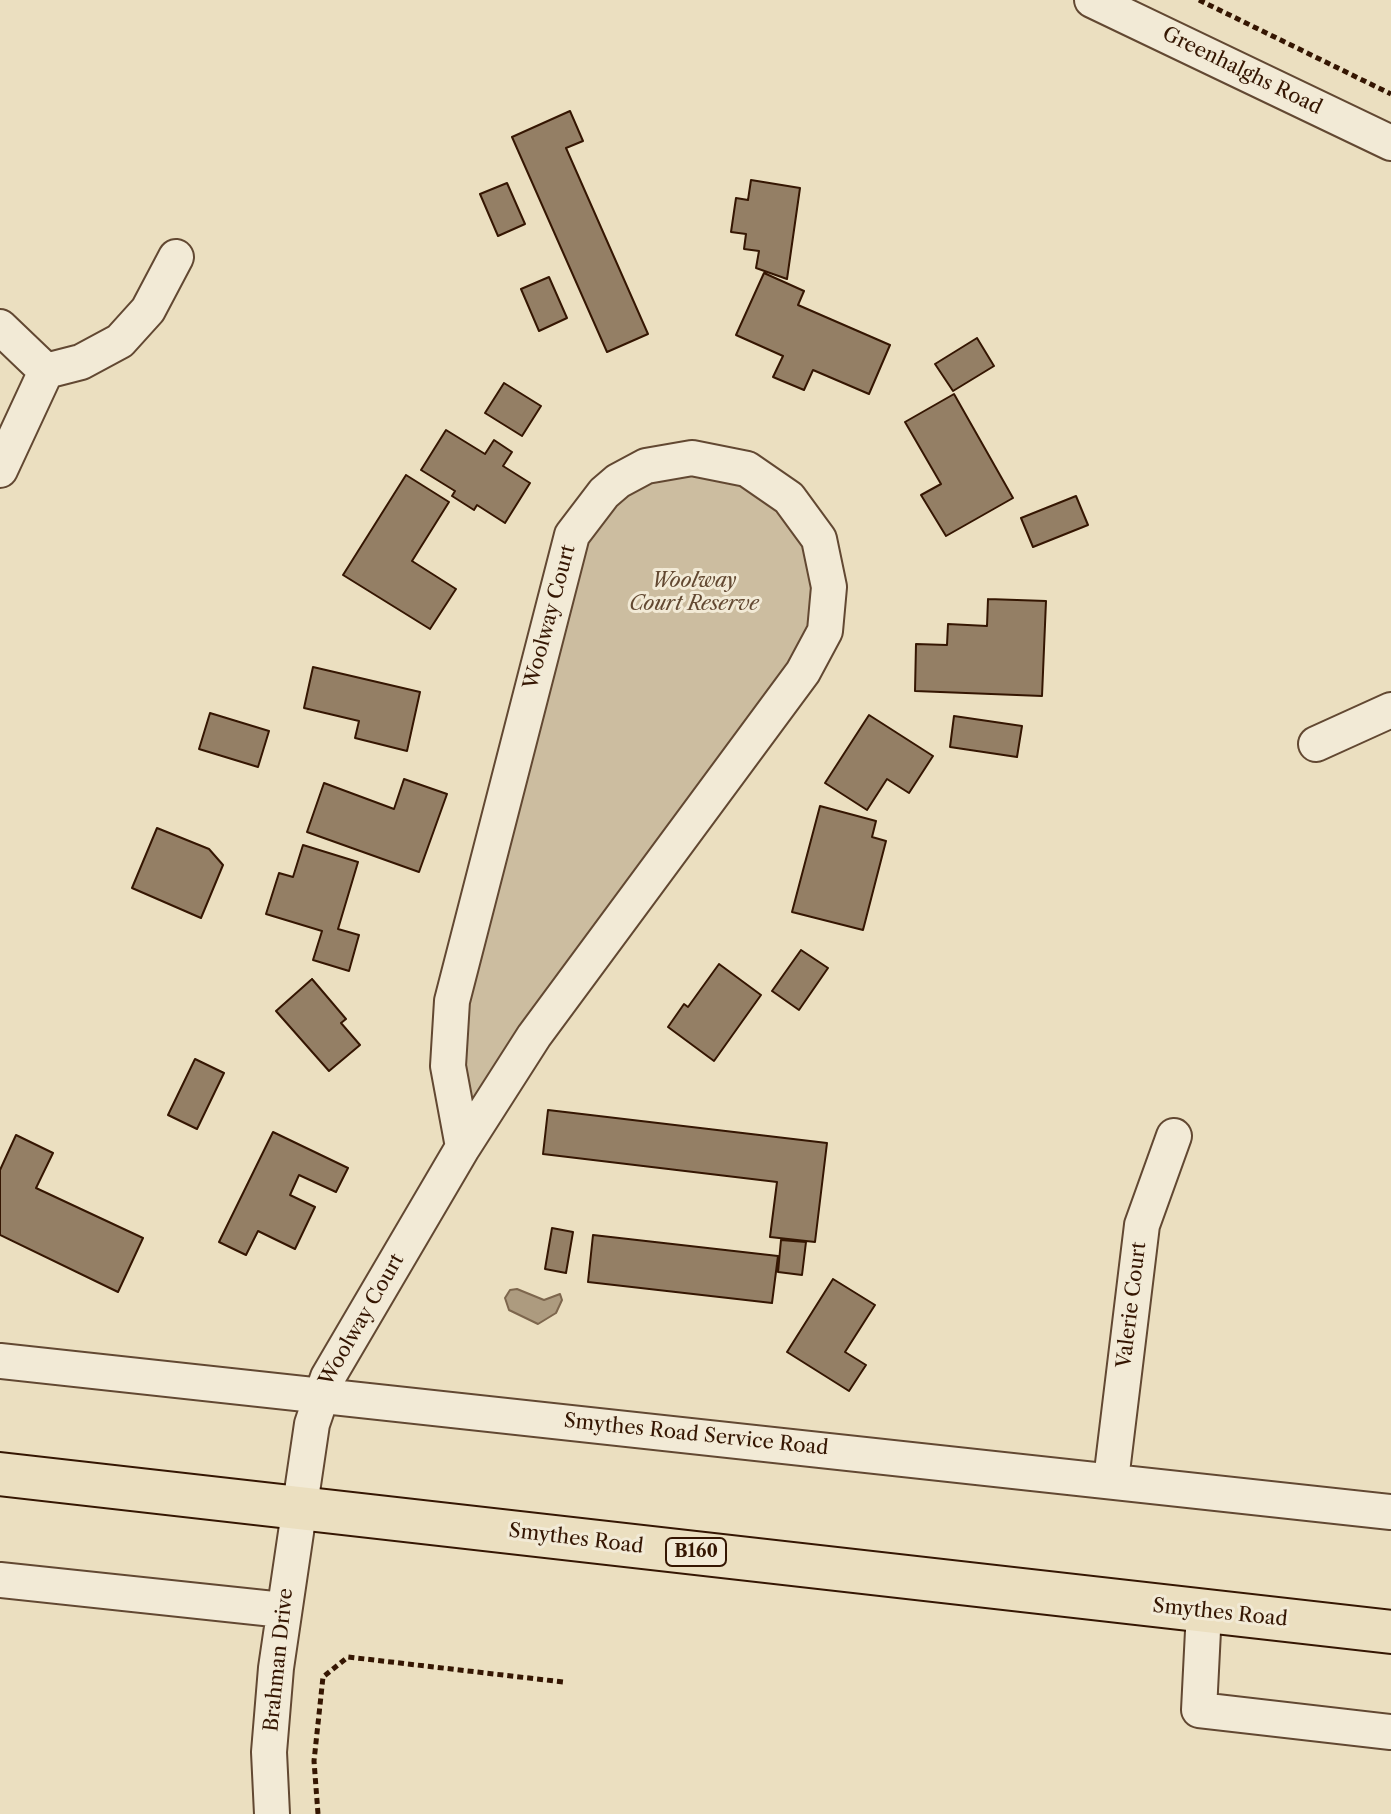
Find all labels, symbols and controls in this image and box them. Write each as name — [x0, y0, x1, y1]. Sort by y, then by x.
street label: Greenhalghs Road — [1158, 22, 1326, 120]
street label: Woolway Court — [519, 542, 581, 692]
park label: Woolway Court Reserve — [629, 569, 759, 616]
street label: Valerie Court — [1112, 1241, 1152, 1369]
street label: Woolway Court — [314, 1250, 410, 1390]
street label: Smythes Road Service Road — [563, 1409, 829, 1461]
street label: Smythes Road — [507, 1519, 645, 1559]
road number: B160 — [666, 1538, 726, 1566]
street label: Brahman Drive — [260, 1587, 298, 1733]
street label: Smythes Road — [1151, 1594, 1289, 1632]

